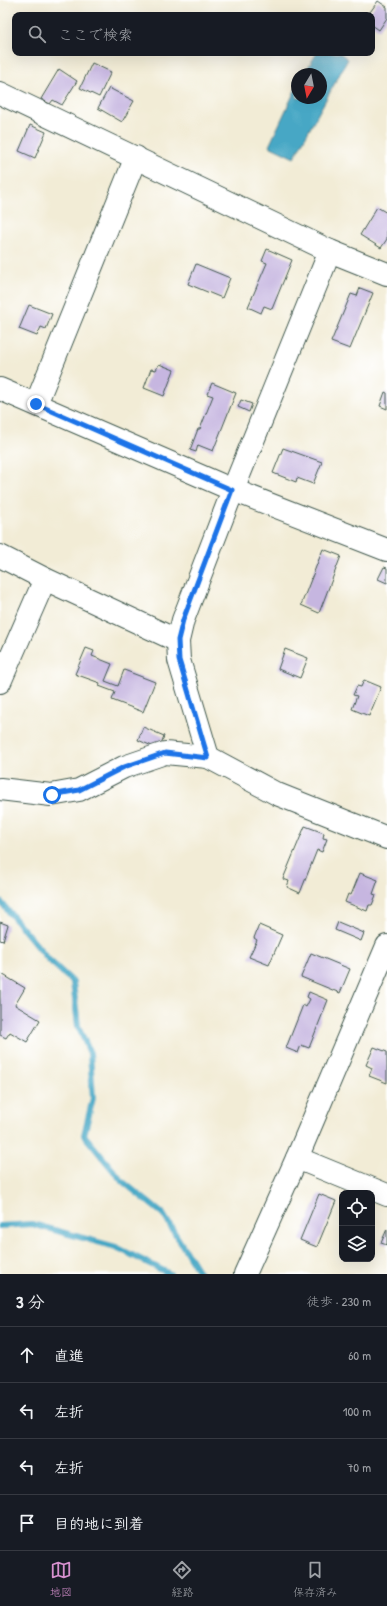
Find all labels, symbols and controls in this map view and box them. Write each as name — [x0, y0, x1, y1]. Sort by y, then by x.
search box — [12, 12, 375, 56]
icon: search — [26, 23, 48, 45]
text: ここで検索 — [58, 24, 133, 45]
north arrow — [291, 68, 327, 104]
route end — [27, 395, 45, 413]
route start — [43, 786, 61, 804]
map controls — [339, 1190, 375, 1262]
button: locate — [339, 1190, 375, 1226]
button: layers — [339, 1226, 375, 1262]
text: 3 分 — [16, 1290, 45, 1313]
text: 徒歩 · 230 m — [307, 1292, 371, 1310]
icon: ahead — [16, 1344, 38, 1366]
text: 直進 — [54, 1345, 84, 1366]
text: 60 m — [348, 1346, 371, 1364]
icon: left — [16, 1400, 38, 1422]
text: 左折 — [54, 1401, 84, 1422]
text: 100 m — [343, 1402, 371, 1420]
icon: left — [16, 1456, 38, 1478]
text: 左折 — [54, 1457, 84, 1478]
text: 70 m — [347, 1458, 371, 1476]
icon: arrive — [16, 1512, 38, 1534]
text: 目的地に到着 — [54, 1513, 144, 1534]
tab: 地図 — [50, 1559, 72, 1599]
tab: 経路 — [171, 1559, 193, 1599]
tab: 保存済み — [293, 1559, 337, 1599]

